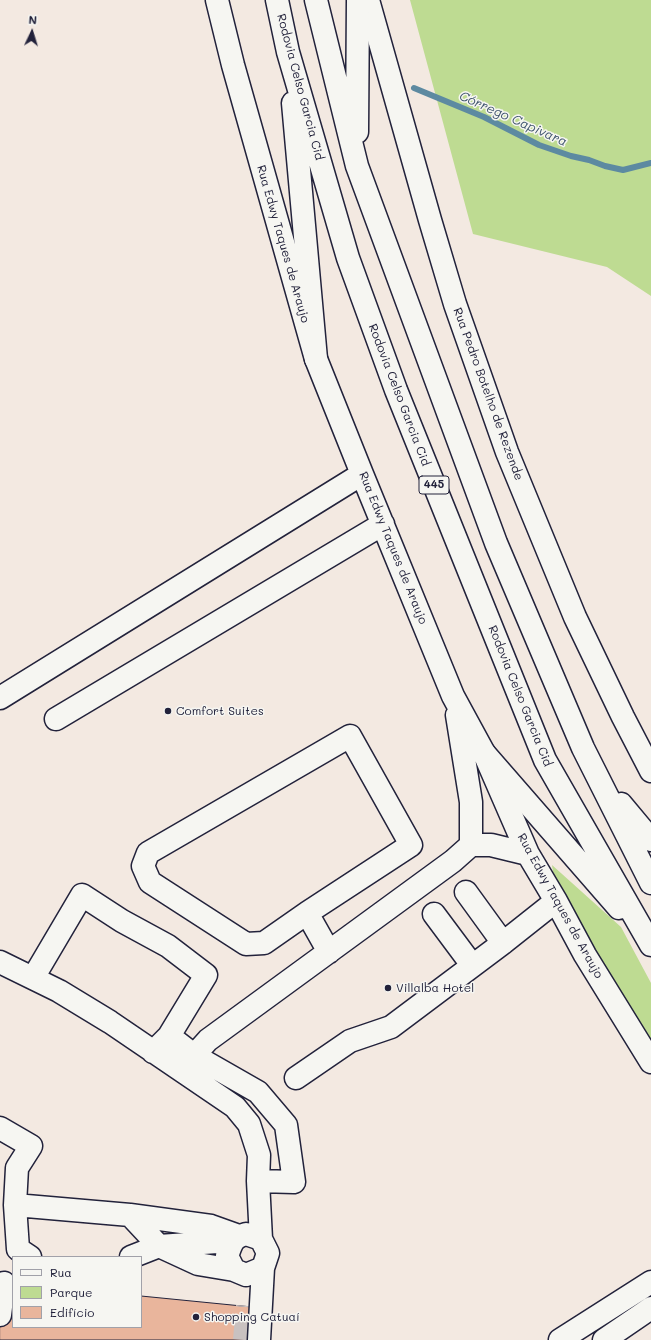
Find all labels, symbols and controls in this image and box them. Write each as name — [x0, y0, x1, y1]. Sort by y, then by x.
north arrow — [12, 12, 52, 52]
text: N — [28, 12, 38, 27]
street label: Rodovia Celso Garcia Cid — [274, 12, 326, 162]
water label: Córrego Capivara — [457, 88, 569, 150]
street label: Rua Edwy Taques de Araujo — [254, 163, 312, 325]
street label: Rua Pedro Botelho de Rezende — [450, 306, 526, 482]
street label: Rodovia Celso Garcia Cid — [365, 322, 433, 468]
street label: Rua Edwy Taques de Araujo — [356, 470, 430, 626]
road number: 445 — [419, 476, 449, 494]
street label: Rodovia Celso Garcia Cid — [485, 623, 555, 769]
place label: Comfort Suites — [176, 704, 264, 718]
marker: Comfort Suites — [163, 706, 173, 716]
street label: Rua Edwy Taques de Araujo — [514, 831, 606, 981]
place label: Villalba Hotel — [396, 981, 474, 995]
marker: Villalba Hotel — [383, 983, 393, 993]
legend — [12, 1256, 142, 1328]
text: Rua — [50, 1264, 72, 1280]
text: Parque — [50, 1284, 93, 1300]
text: Edifício — [50, 1304, 94, 1320]
place label: Shopping Catuaí — [204, 1310, 300, 1324]
marker: Shopping Catuaí — [191, 1312, 201, 1322]

